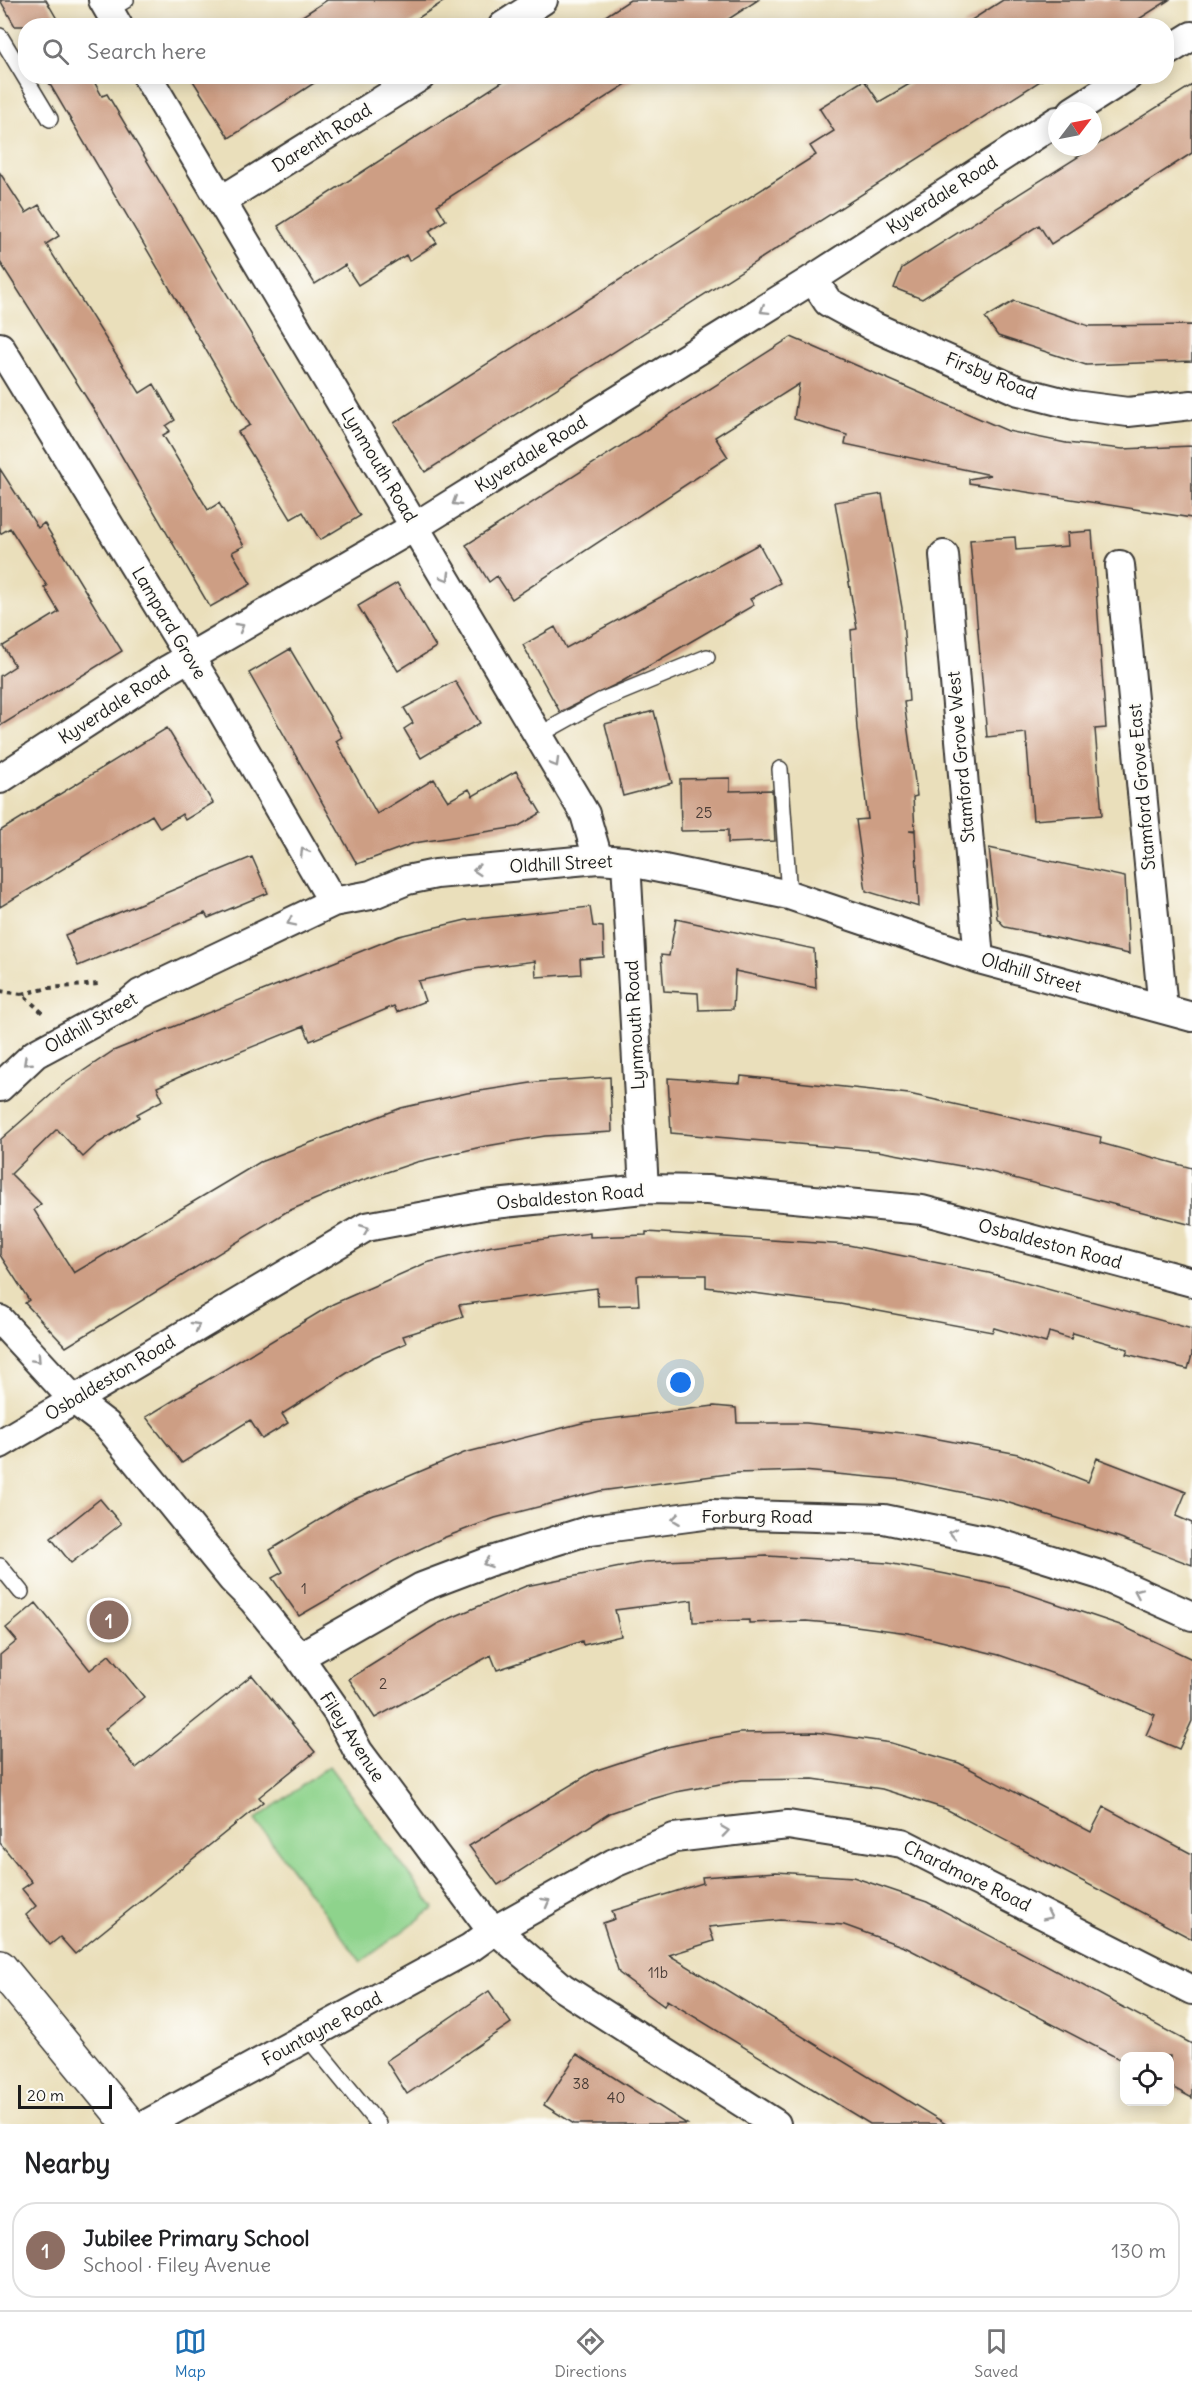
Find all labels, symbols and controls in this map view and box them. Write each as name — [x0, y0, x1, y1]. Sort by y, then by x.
search box — [18, 18, 1174, 84]
icon: search — [39, 35, 72, 68]
text: Search here — [87, 37, 206, 65]
street label: Darenth Road — [268, 98, 376, 177]
north arrow — [1048, 102, 1102, 156]
street label: Kyverdale Road — [882, 150, 1002, 239]
one-way arrow — [760, 302, 770, 314]
street label: Firsby Road — [942, 347, 1041, 404]
street label: Lynmouth Road — [336, 403, 423, 527]
street label: Kyverdale Road — [470, 410, 591, 497]
one-way arrow — [451, 494, 462, 505]
street label: Lampard Grove — [127, 562, 212, 683]
one-way arrow — [438, 571, 450, 581]
one-way arrow — [234, 623, 244, 635]
street label: Kyverdale Road — [54, 660, 174, 749]
street label: Stamford Grove West — [942, 670, 979, 844]
street label: Stamford Grove East — [1123, 703, 1160, 871]
one-way arrow — [548, 757, 559, 767]
house number: 25 — [696, 803, 712, 822]
one-way arrow — [300, 847, 311, 858]
street label: Oldhill Street — [509, 849, 613, 878]
one-way arrow — [472, 863, 481, 876]
one-way arrow — [286, 915, 297, 927]
street label: Oldhill Street — [978, 947, 1084, 998]
street label: Lynmouth Road — [620, 959, 649, 1090]
street label: Oldhill Street — [40, 987, 141, 1058]
one-way arrow — [23, 1055, 34, 1066]
street label: Osbaldeston Road — [495, 1179, 645, 1214]
street label: Osbaldeston Road — [976, 1213, 1125, 1274]
one-way arrow — [358, 1224, 369, 1236]
one-way arrow — [190, 1322, 200, 1334]
street label: Osbaldeston Road — [40, 1329, 179, 1426]
one-way arrow — [29, 1352, 40, 1363]
your location — [666, 1368, 695, 1397]
street label: Forburg Road — [702, 1505, 813, 1528]
one-way arrow — [671, 1512, 680, 1525]
one-way arrow — [948, 1528, 958, 1541]
one-way arrow — [482, 1556, 493, 1569]
house number: 1 — [301, 1579, 307, 1598]
one-way arrow — [1134, 1587, 1145, 1599]
pin: 1 — [90, 1598, 128, 1642]
house number: 2 — [379, 1674, 387, 1693]
street label: Filey Avenue — [315, 1687, 390, 1786]
one-way arrow — [720, 1825, 730, 1837]
street label: Chardmore Road — [900, 1835, 1035, 1917]
one-way arrow — [539, 1897, 550, 1909]
one-way arrow — [1042, 1909, 1053, 1920]
house number: 11b — [648, 1963, 668, 1982]
street label: Fountayne Road — [258, 1986, 386, 2071]
map controls — [1120, 2052, 1174, 2106]
button: locate — [1120, 2052, 1174, 2106]
house number: 38 — [572, 2074, 590, 2093]
scale bar — [18, 2082, 112, 2110]
text: 20 m — [27, 2085, 64, 2105]
house number: 40 — [607, 2088, 625, 2107]
text: Nearby — [24, 2147, 110, 2180]
text: Jubilee Primary School — [83, 2224, 309, 2252]
text: 1 — [42, 2238, 49, 2263]
text: 130 m — [1111, 2238, 1166, 2263]
text: School · Filey Avenue — [83, 2252, 271, 2277]
tab: Map — [174, 2325, 207, 2381]
tab: Directions — [554, 2325, 627, 2381]
tab: Saved — [974, 2325, 1018, 2381]

